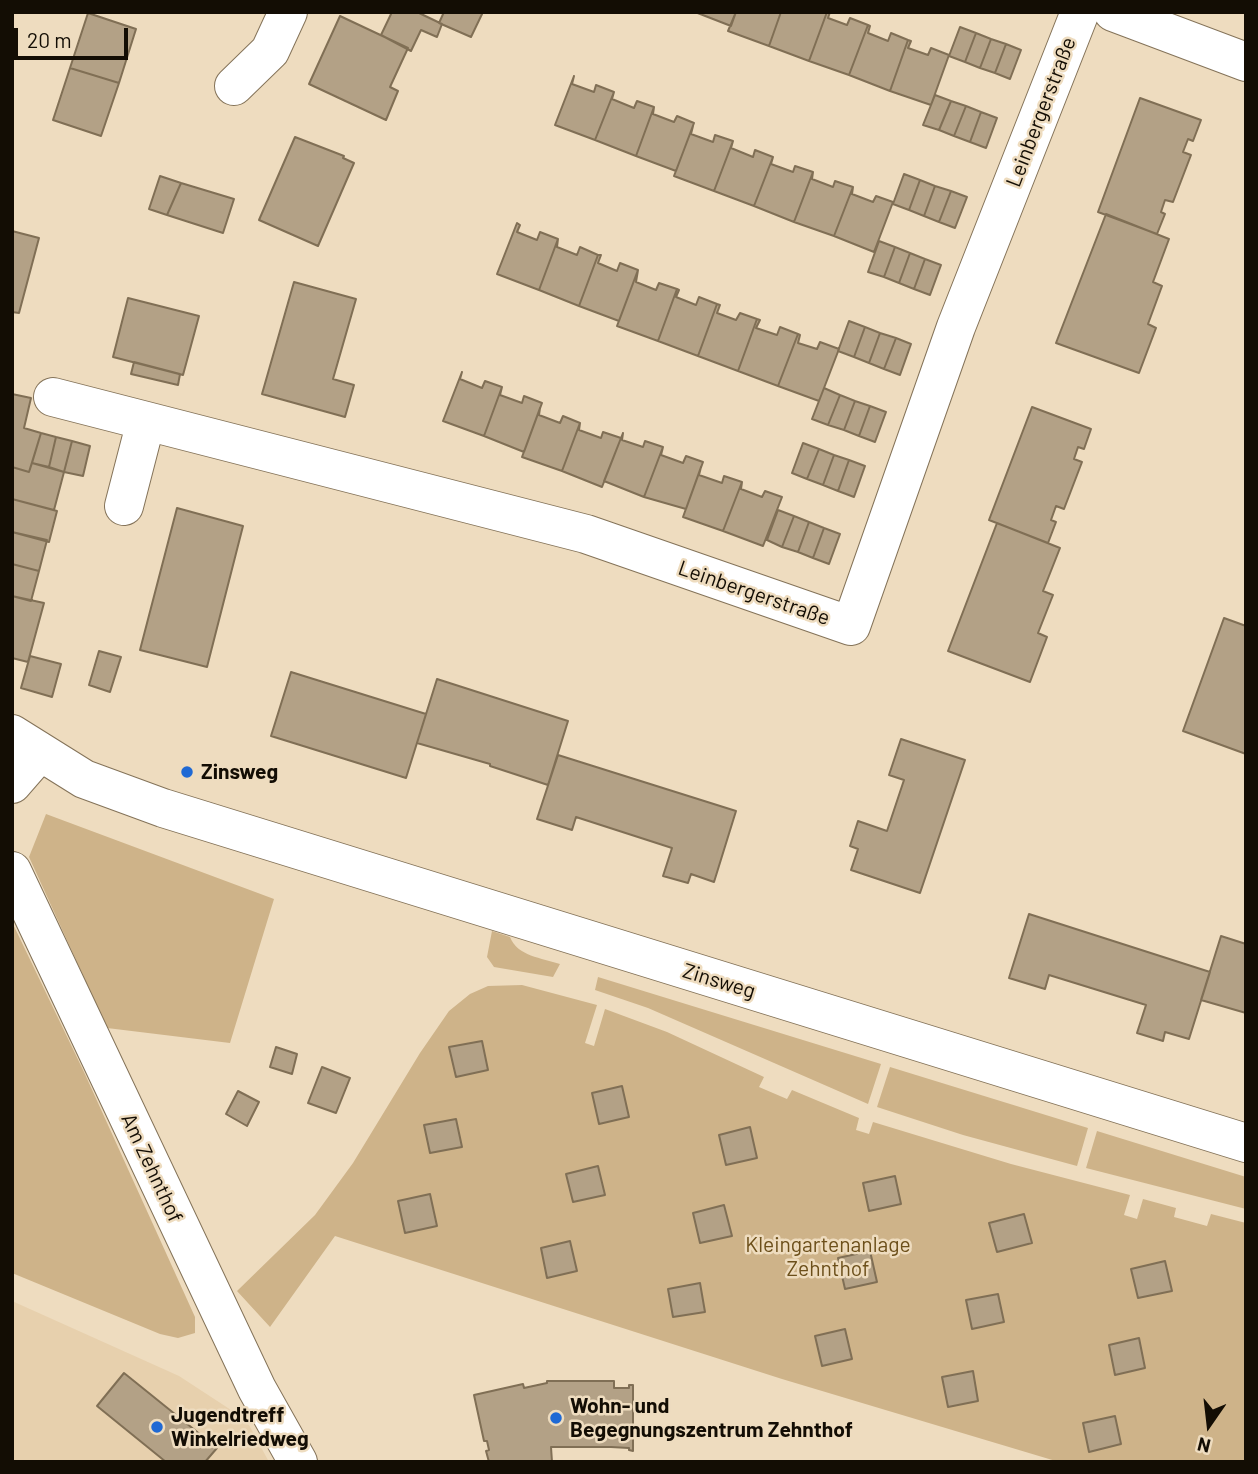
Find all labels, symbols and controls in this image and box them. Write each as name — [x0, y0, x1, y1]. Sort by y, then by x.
scale bar — [18, 14, 131, 58]
text: 20 m — [27, 27, 72, 52]
street label: Leinbergerstraße — [1001, 33, 1081, 191]
street label: Leinbergerstraße — [675, 555, 833, 631]
place label: Zinsweg — [201, 759, 278, 785]
marker: Zinsweg — [179, 764, 195, 780]
street label: Zinsweg — [680, 958, 758, 1004]
street label: Am Zehnthof — [116, 1110, 188, 1226]
park label: Kleingartenanlage Zehnthof — [745, 1232, 911, 1282]
north arrow — [1174, 1390, 1244, 1460]
place label: Wohn- und Begegnungszentrum Zehnthof — [570, 1393, 853, 1443]
place label: Jugendtreff Winkelriedweg — [171, 1402, 309, 1452]
marker: Wohn- und Begegnungszentrum Zehnthof — [548, 1410, 564, 1426]
marker: Jugendtreff Winkelriedweg — [149, 1419, 165, 1435]
text: N — [1195, 1433, 1213, 1459]

